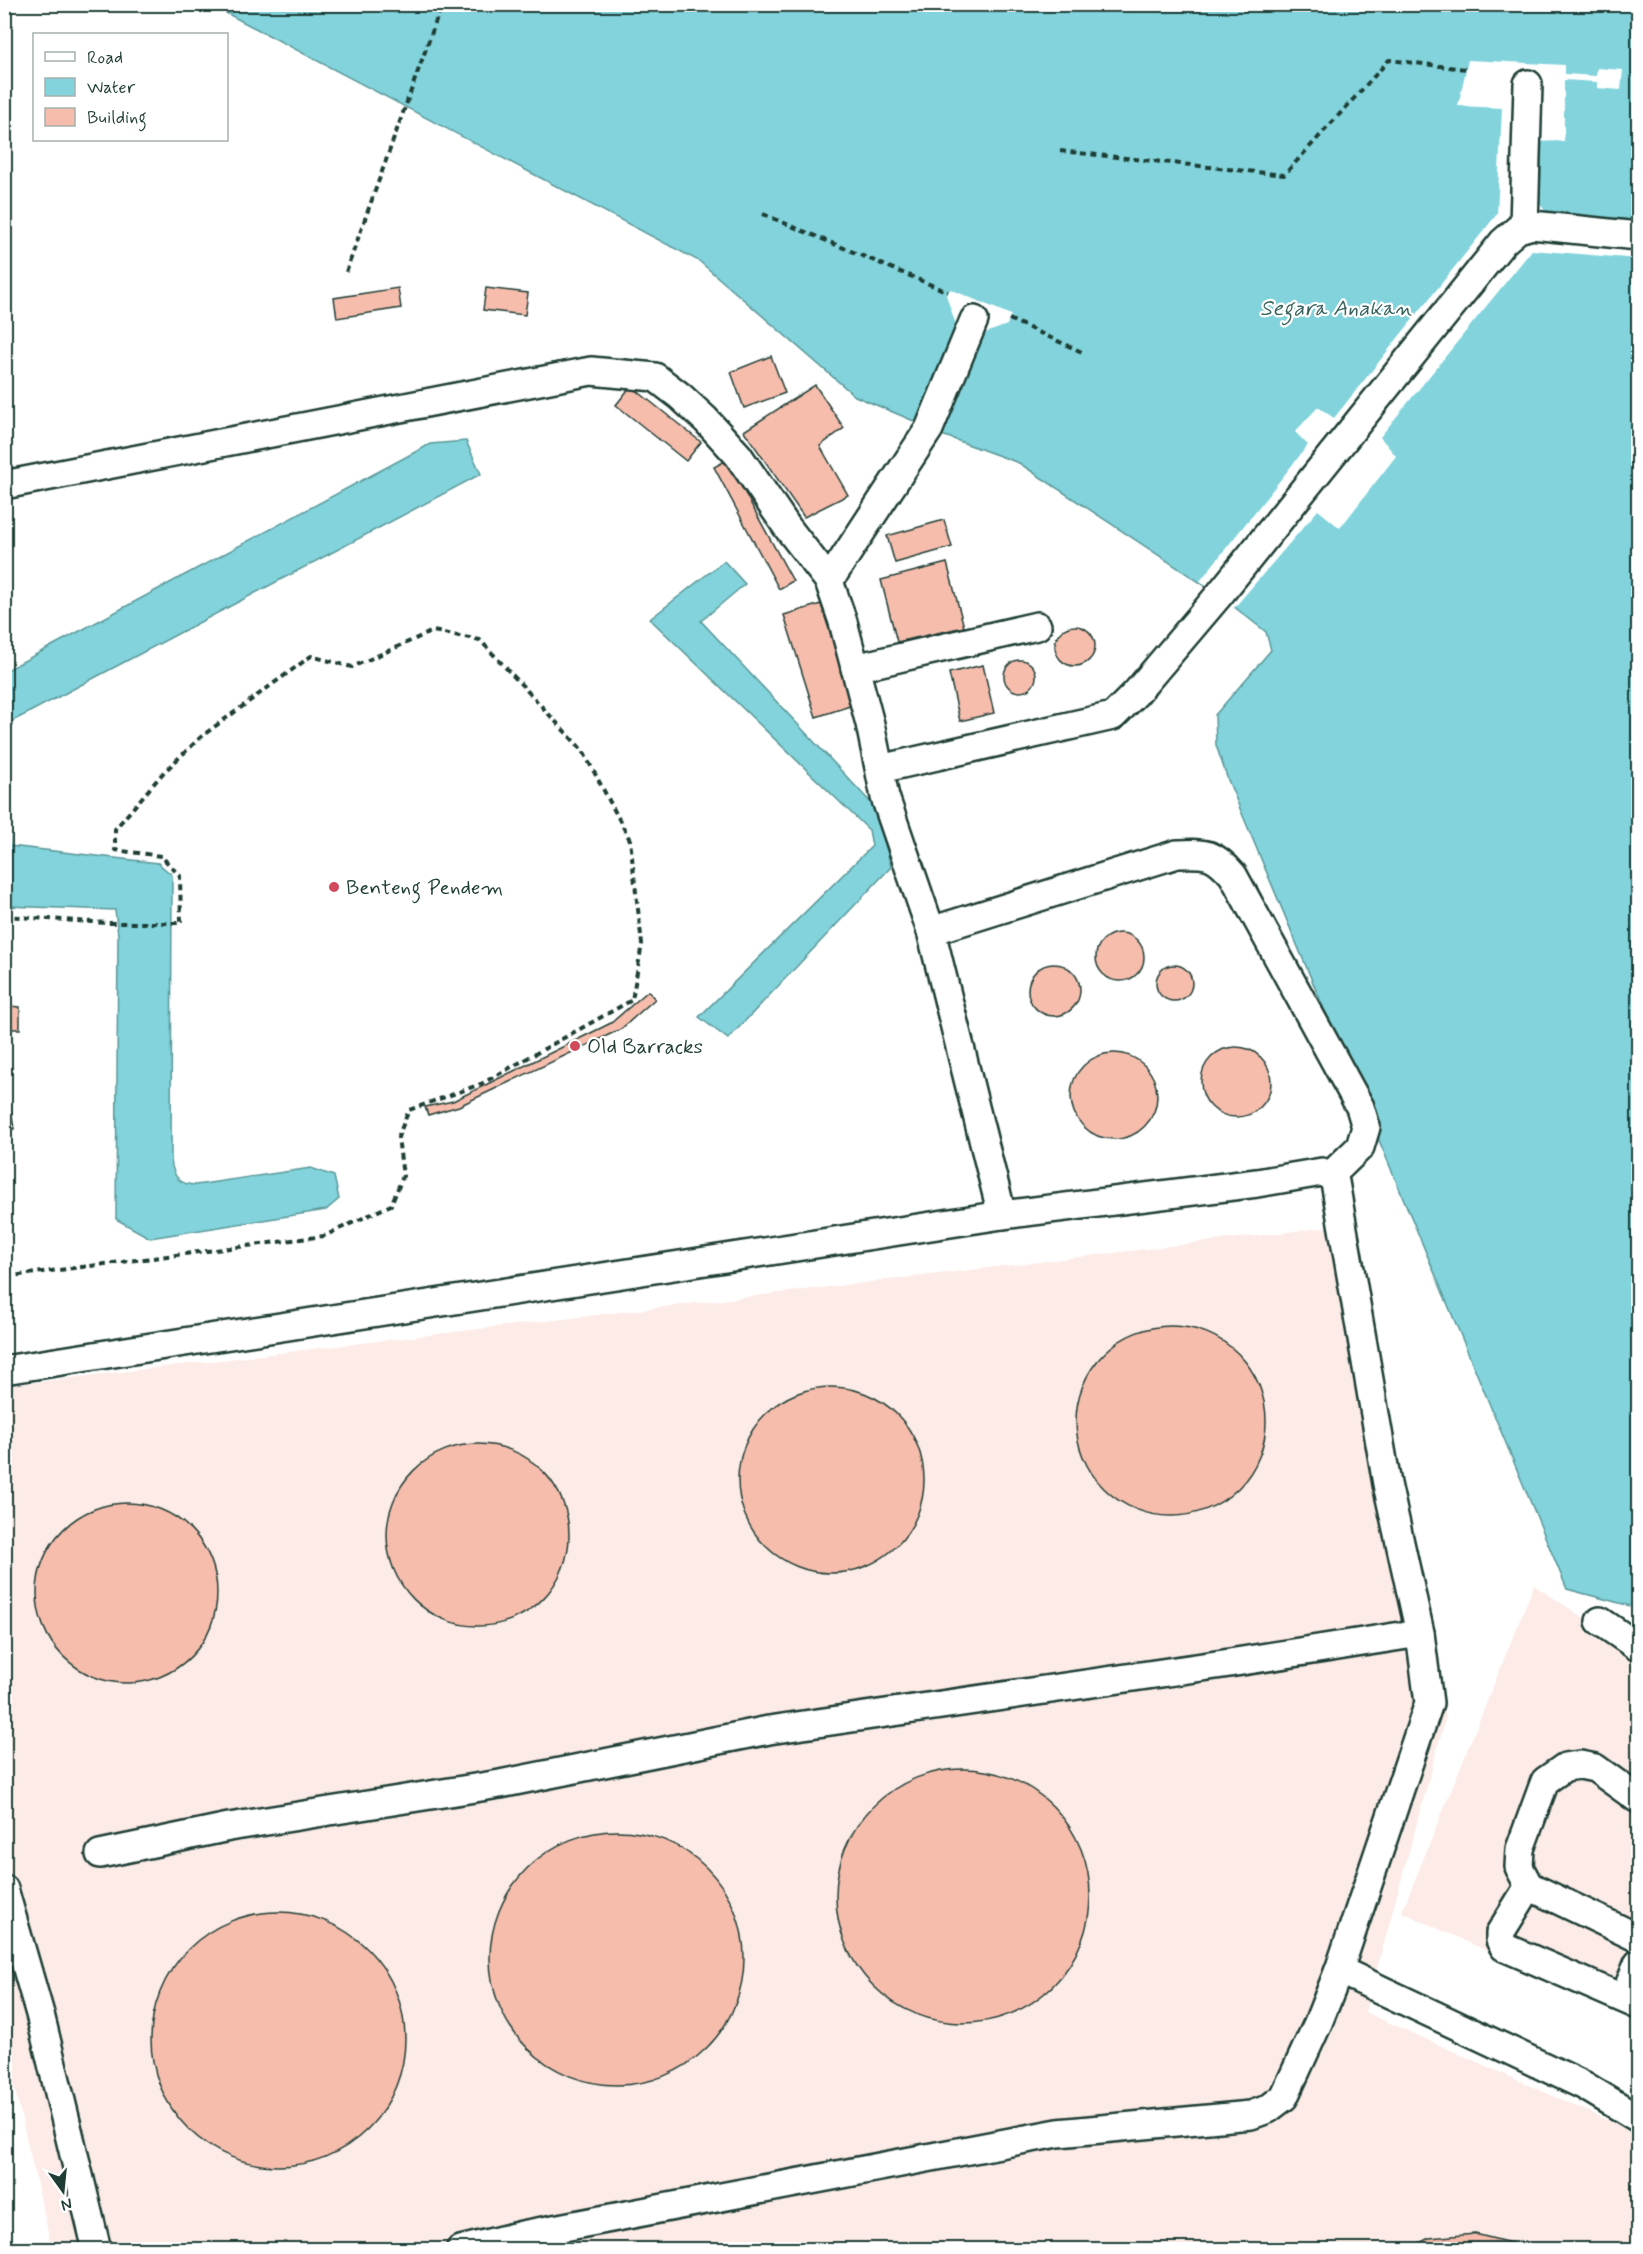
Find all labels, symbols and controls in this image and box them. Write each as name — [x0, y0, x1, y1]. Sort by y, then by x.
legend — [33, 33, 228, 141]
text: Road — [87, 46, 123, 70]
text: Water — [87, 76, 136, 100]
text: Building — [87, 106, 147, 132]
water label: Segara Anakan — [1260, 295, 1412, 326]
place label: Benteng Pendem — [346, 874, 503, 904]
marker: Benteng Pendem — [327, 880, 341, 894]
place label: Old Barracks — [587, 1033, 703, 1061]
marker: Old Barracks — [568, 1039, 582, 1053]
north arrow — [33, 2161, 93, 2221]
text: N — [59, 2193, 74, 2216]

